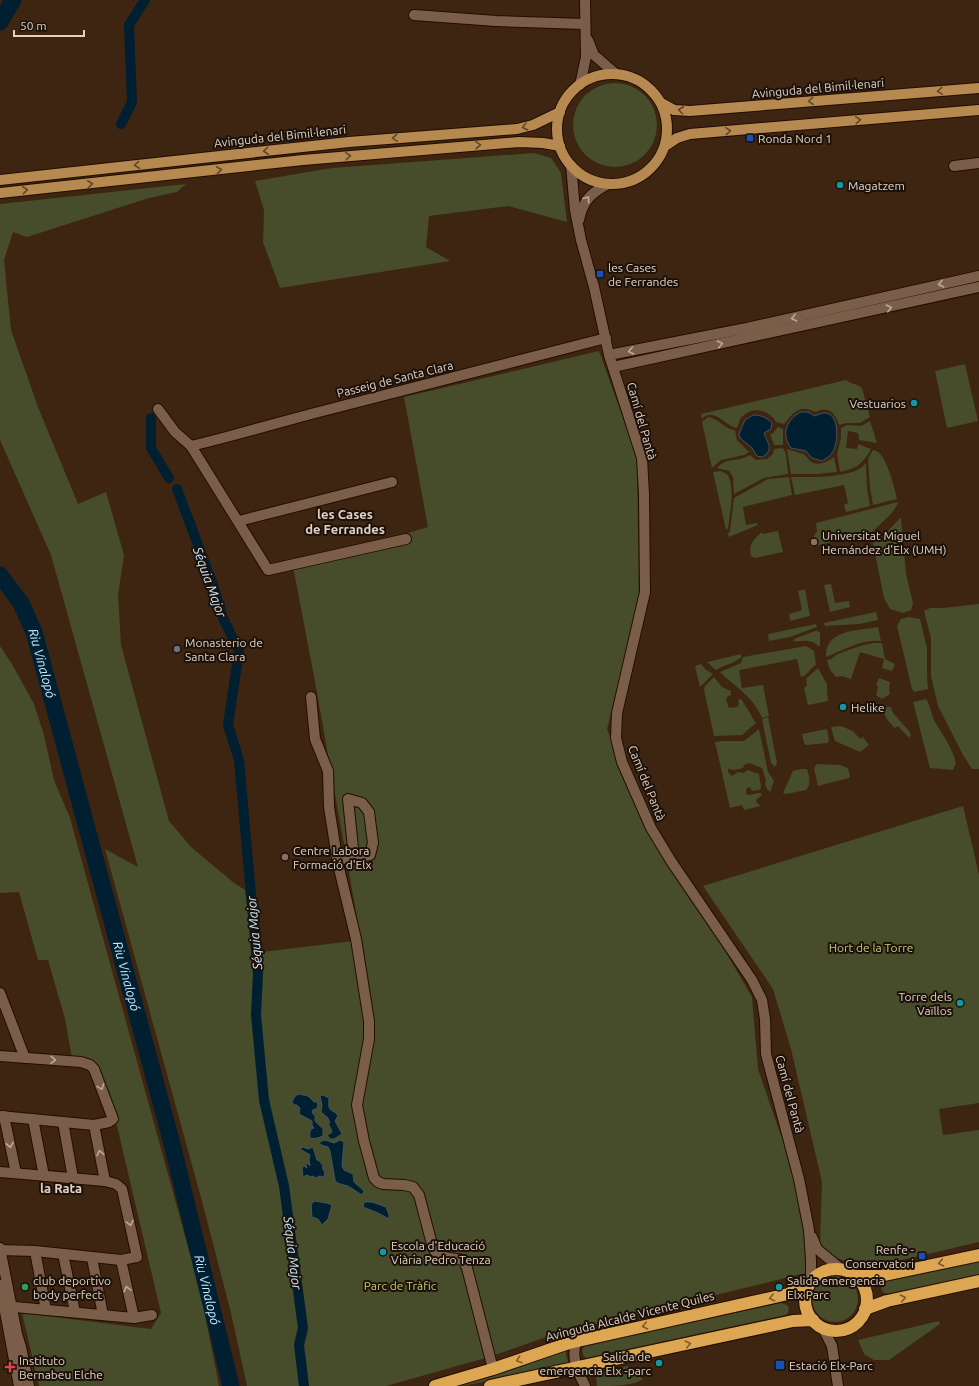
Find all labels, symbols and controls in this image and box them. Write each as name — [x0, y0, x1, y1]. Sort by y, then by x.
scale bar — [14, 12, 84, 38]
text: 50 m — [20, 19, 47, 32]
street label: Avinguda del Bimil·lenari — [751, 76, 885, 100]
one-way arrow — [937, 86, 943, 95]
one-way arrow — [808, 97, 814, 106]
one-way arrow — [678, 106, 684, 115]
one-way arrow — [855, 116, 861, 125]
street label: Avinguda del Bimil·lenari — [213, 123, 347, 149]
one-way arrow — [522, 123, 528, 131]
one-way arrow — [725, 126, 731, 135]
place label: Ronda Nord 1 — [758, 132, 832, 145]
marker: Ronda Nord 1 — [745, 133, 755, 143]
one-way arrow — [392, 134, 398, 143]
one-way arrow — [475, 141, 481, 150]
one-way arrow — [263, 146, 269, 155]
one-way arrow — [345, 151, 351, 160]
one-way arrow — [134, 160, 140, 169]
one-way arrow — [216, 165, 222, 174]
one-way arrow — [86, 179, 93, 188]
place label: Magatzem — [848, 179, 905, 192]
marker: Magatzem — [835, 180, 845, 190]
one-way arrow — [22, 186, 28, 195]
one-way arrow — [583, 197, 590, 204]
place label: les Cases de Ferrandes — [608, 261, 678, 288]
marker: les Cases de Ferrandes — [595, 269, 605, 279]
one-way arrow — [938, 280, 944, 288]
one-way arrow — [886, 304, 892, 312]
one-way arrow — [791, 313, 797, 321]
one-way arrow — [717, 340, 724, 349]
one-way arrow — [627, 346, 634, 354]
street label: Passeig de Santa Clara — [335, 358, 455, 400]
street label: Camí del Pantà — [625, 381, 659, 461]
place label: Vestuarios — [850, 397, 906, 410]
marker: Vestuarios — [909, 398, 919, 408]
district label: les Cases de Ferrandes — [305, 507, 385, 536]
place label: Universitat Miguel Hernández d'Elx (UMH) — [822, 529, 947, 557]
marker: Universitat Miguel Hernández d'Elx (UMH) — [809, 537, 819, 547]
water label: Séquia Major — [190, 544, 230, 620]
water label: Riu Vinalopó — [26, 627, 58, 699]
place label: Monasterio de Santa Clara — [185, 636, 263, 663]
marker: Monasterio de Santa Clara — [172, 644, 182, 654]
place label: Helike — [851, 701, 885, 714]
marker: Helike — [838, 702, 848, 712]
street label: Camí del Pantà — [626, 743, 668, 823]
place label: Centre Labora Formació d'Elx — [293, 844, 372, 871]
marker: Centre Labora Formació d'Elx — [280, 852, 290, 862]
water label: Séquia Major — [244, 895, 264, 971]
water label: Riu Vinalopó — [111, 940, 143, 1012]
park label: Hort de la Torre — [829, 941, 913, 954]
place label: Torre dels Vaïllos — [898, 990, 952, 1017]
marker: Torre dels Vaïllos — [955, 998, 965, 1008]
street label: Camí del Pantà — [773, 1054, 807, 1134]
one-way arrow — [50, 1055, 56, 1064]
one-way arrow — [96, 1083, 104, 1090]
one-way arrow — [5, 1142, 14, 1148]
one-way arrow — [96, 1150, 104, 1156]
district label: la Rata — [40, 1181, 82, 1195]
water label: Séquia Major — [281, 1215, 305, 1291]
one-way arrow — [125, 1220, 133, 1226]
place label: Escola d'Educació Viària Pedro Tenza — [391, 1239, 491, 1266]
place label: Renfe - Conservatori — [845, 1243, 915, 1270]
marker: Escola d'Educació Viària Pedro Tenza — [378, 1247, 388, 1257]
marker: Renfe - Conservatori — [917, 1251, 927, 1261]
water label: Riu Vinalopó — [192, 1253, 223, 1326]
one-way arrow — [938, 1258, 944, 1266]
place label: club deportivo body perfect — [33, 1274, 111, 1301]
place label: Salida emergencia Elx Parc — [787, 1274, 885, 1301]
park label: Parc de Tràfic — [364, 1279, 437, 1292]
marker: club deportivo body perfect — [20, 1282, 30, 1292]
marker: Salida emergencia Elx Parc — [774, 1282, 784, 1292]
one-way arrow — [124, 1286, 132, 1292]
street label: Avinguda Alcalde Vicente Quiles — [544, 1289, 716, 1343]
one-way arrow — [768, 1293, 775, 1301]
one-way arrow — [899, 1294, 906, 1302]
one-way arrow — [641, 1321, 648, 1329]
one-way arrow — [684, 1340, 691, 1348]
place label: Salida de emergencia Elx -parc — [540, 1350, 651, 1377]
place label: Instituto Bernabeu Elche — [19, 1354, 103, 1381]
one-way arrow — [515, 1355, 522, 1364]
marker: Salida de emergencia Elx -parc — [654, 1358, 664, 1368]
marker: Estació Elx-Parc — [774, 1359, 786, 1371]
place label: Estació Elx-Parc — [789, 1359, 873, 1372]
marker: Instituto Bernabeu Elche — [4, 1361, 16, 1373]

